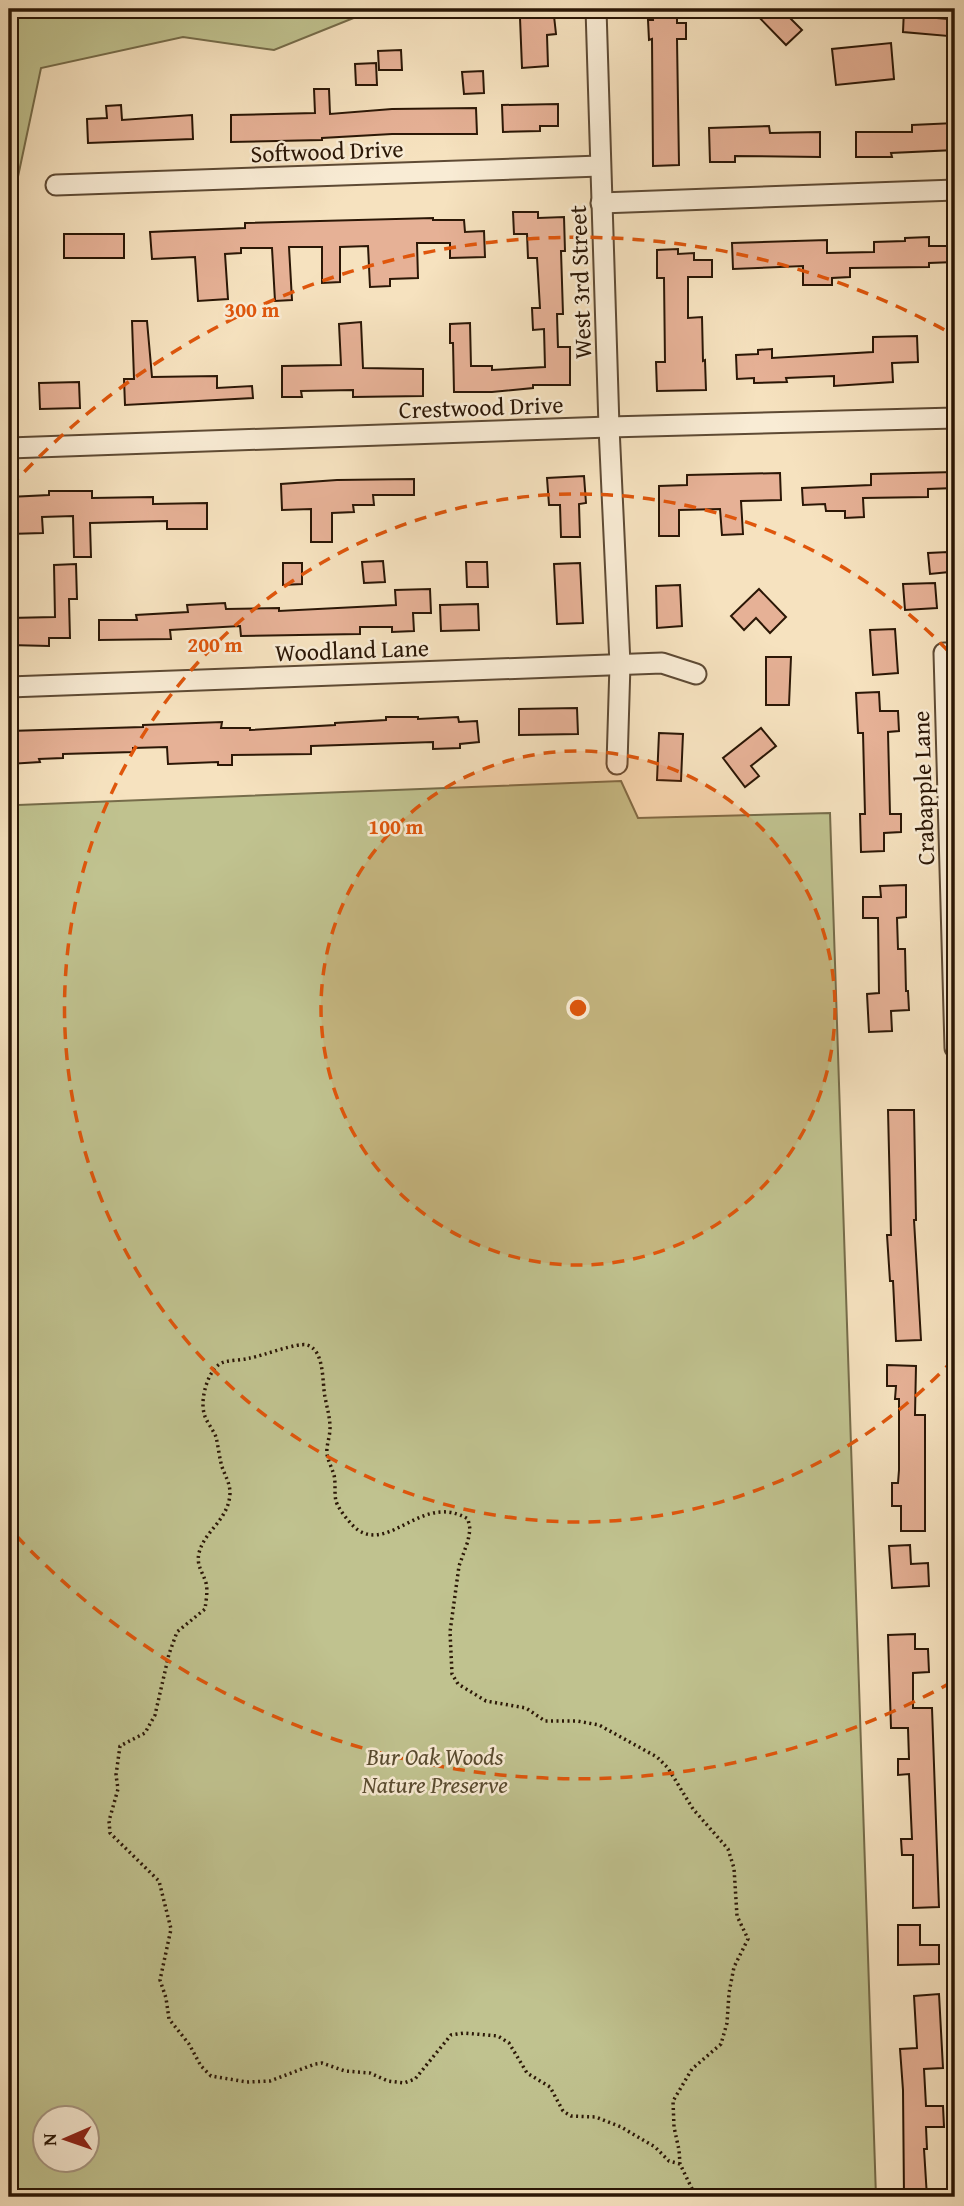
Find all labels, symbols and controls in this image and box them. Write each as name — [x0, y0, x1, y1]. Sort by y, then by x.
street label: Softwood Drive — [250, 131, 404, 171]
street label: West 3rd Street — [560, 204, 600, 360]
text: 300 m — [224, 294, 280, 325]
street label: Crestwood Drive — [398, 387, 564, 427]
text: 200 m — [187, 629, 243, 660]
street label: Woodland Lane — [274, 630, 430, 670]
street label: Crabapple Lane — [903, 710, 943, 866]
text: 100 m — [368, 811, 424, 842]
centre of rings — [566, 996, 590, 1020]
park label: Bur Oak Woods Nature Preserve — [361, 1739, 508, 1802]
north arrow — [32, 2104, 102, 2174]
text: N — [35, 2132, 63, 2146]

